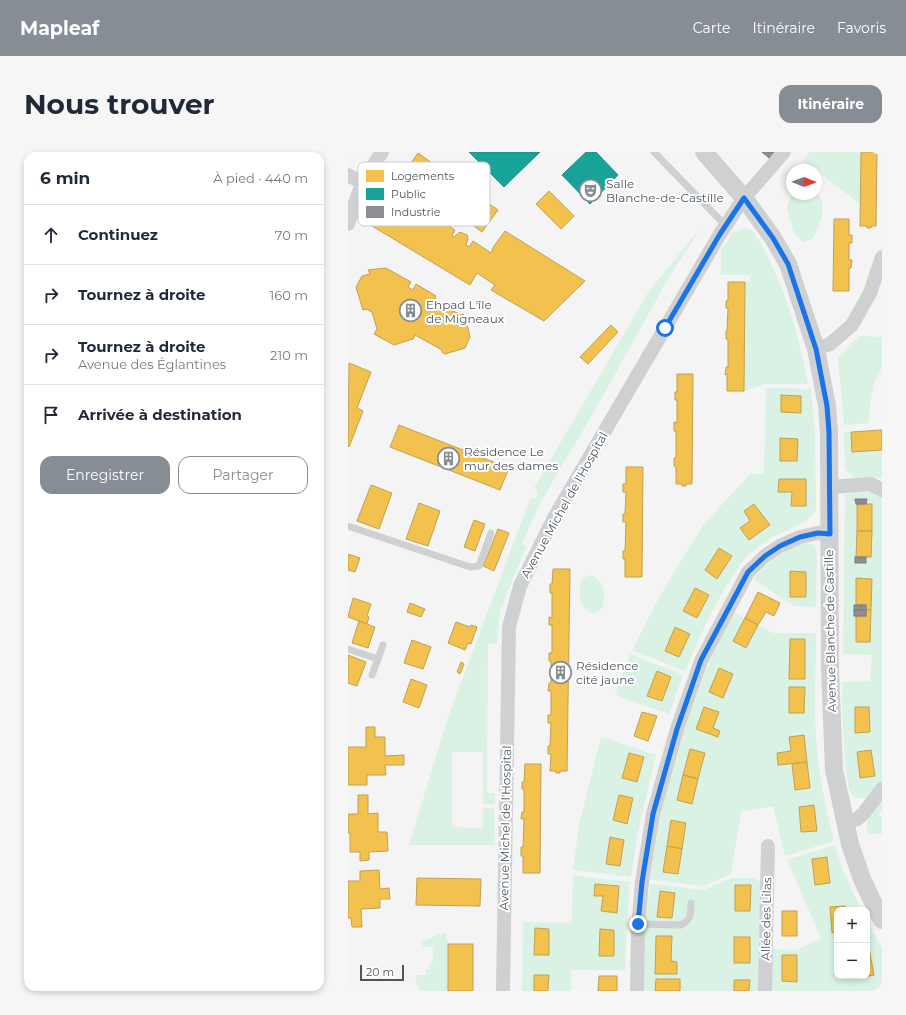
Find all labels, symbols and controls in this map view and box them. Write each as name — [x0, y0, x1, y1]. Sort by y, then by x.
text: Mapleaf — [20, 17, 99, 40]
text: Carte — [693, 19, 730, 37]
text: Itinéraire — [752, 19, 815, 37]
text: Favoris — [837, 19, 886, 37]
button: Itinéraire — [779, 85, 882, 123]
text: Nous trouver — [24, 87, 215, 121]
legend — [358, 162, 490, 226]
north arrow — [786, 164, 822, 200]
text: 6 min — [40, 168, 90, 188]
text: Logements — [391, 169, 455, 183]
text: À pied · 440 m — [213, 170, 308, 186]
place label: Salle Blanche-de-Castille — [606, 176, 724, 205]
theatre icon: Salle Blanche-de-Castille — [577, 177, 603, 203]
text: Public — [391, 187, 426, 201]
text: Industrie — [391, 205, 441, 219]
icon: ahead — [40, 224, 62, 246]
text: Continuez — [78, 225, 158, 244]
text: 70 m — [275, 227, 308, 243]
icon: right — [40, 284, 62, 306]
text: Tournez à droite — [78, 285, 206, 304]
text: 160 m — [270, 287, 308, 303]
place label: Ehpad L'île de Migneaux — [426, 297, 505, 326]
building icon: Ehpad L'île de Migneaux — [398, 298, 424, 324]
route start — [656, 319, 674, 337]
text: Tournez à droite — [78, 337, 206, 356]
icon: right — [40, 344, 62, 366]
text: 210 m — [270, 347, 308, 363]
text: Avenue des Églantines — [78, 356, 226, 372]
icon: arrive — [40, 404, 62, 426]
text: Arrivée à destination — [78, 405, 242, 424]
street label: Avenue Michel de l'Hospital — [517, 429, 611, 581]
place label: Résidence Le mur des dames — [464, 444, 558, 473]
building icon: Résidence Le mur des dames — [436, 445, 462, 471]
button: Enregistrer — [40, 456, 170, 494]
button: Partager — [178, 456, 308, 494]
street label: Avenue Blanche de Castille — [821, 549, 839, 713]
place label: Résidence cité jaune — [576, 658, 638, 687]
building icon: Résidence cité jaune — [547, 659, 573, 685]
street label: Avenue Michel de l'Hospital — [496, 745, 514, 911]
street label: Allée des Lilas — [758, 877, 774, 961]
map controls — [834, 907, 870, 979]
button: + — [834, 907, 870, 943]
route end — [629, 915, 647, 933]
button: − — [834, 943, 870, 979]
scale bar — [360, 963, 404, 982]
text: 20 m — [366, 965, 394, 979]

